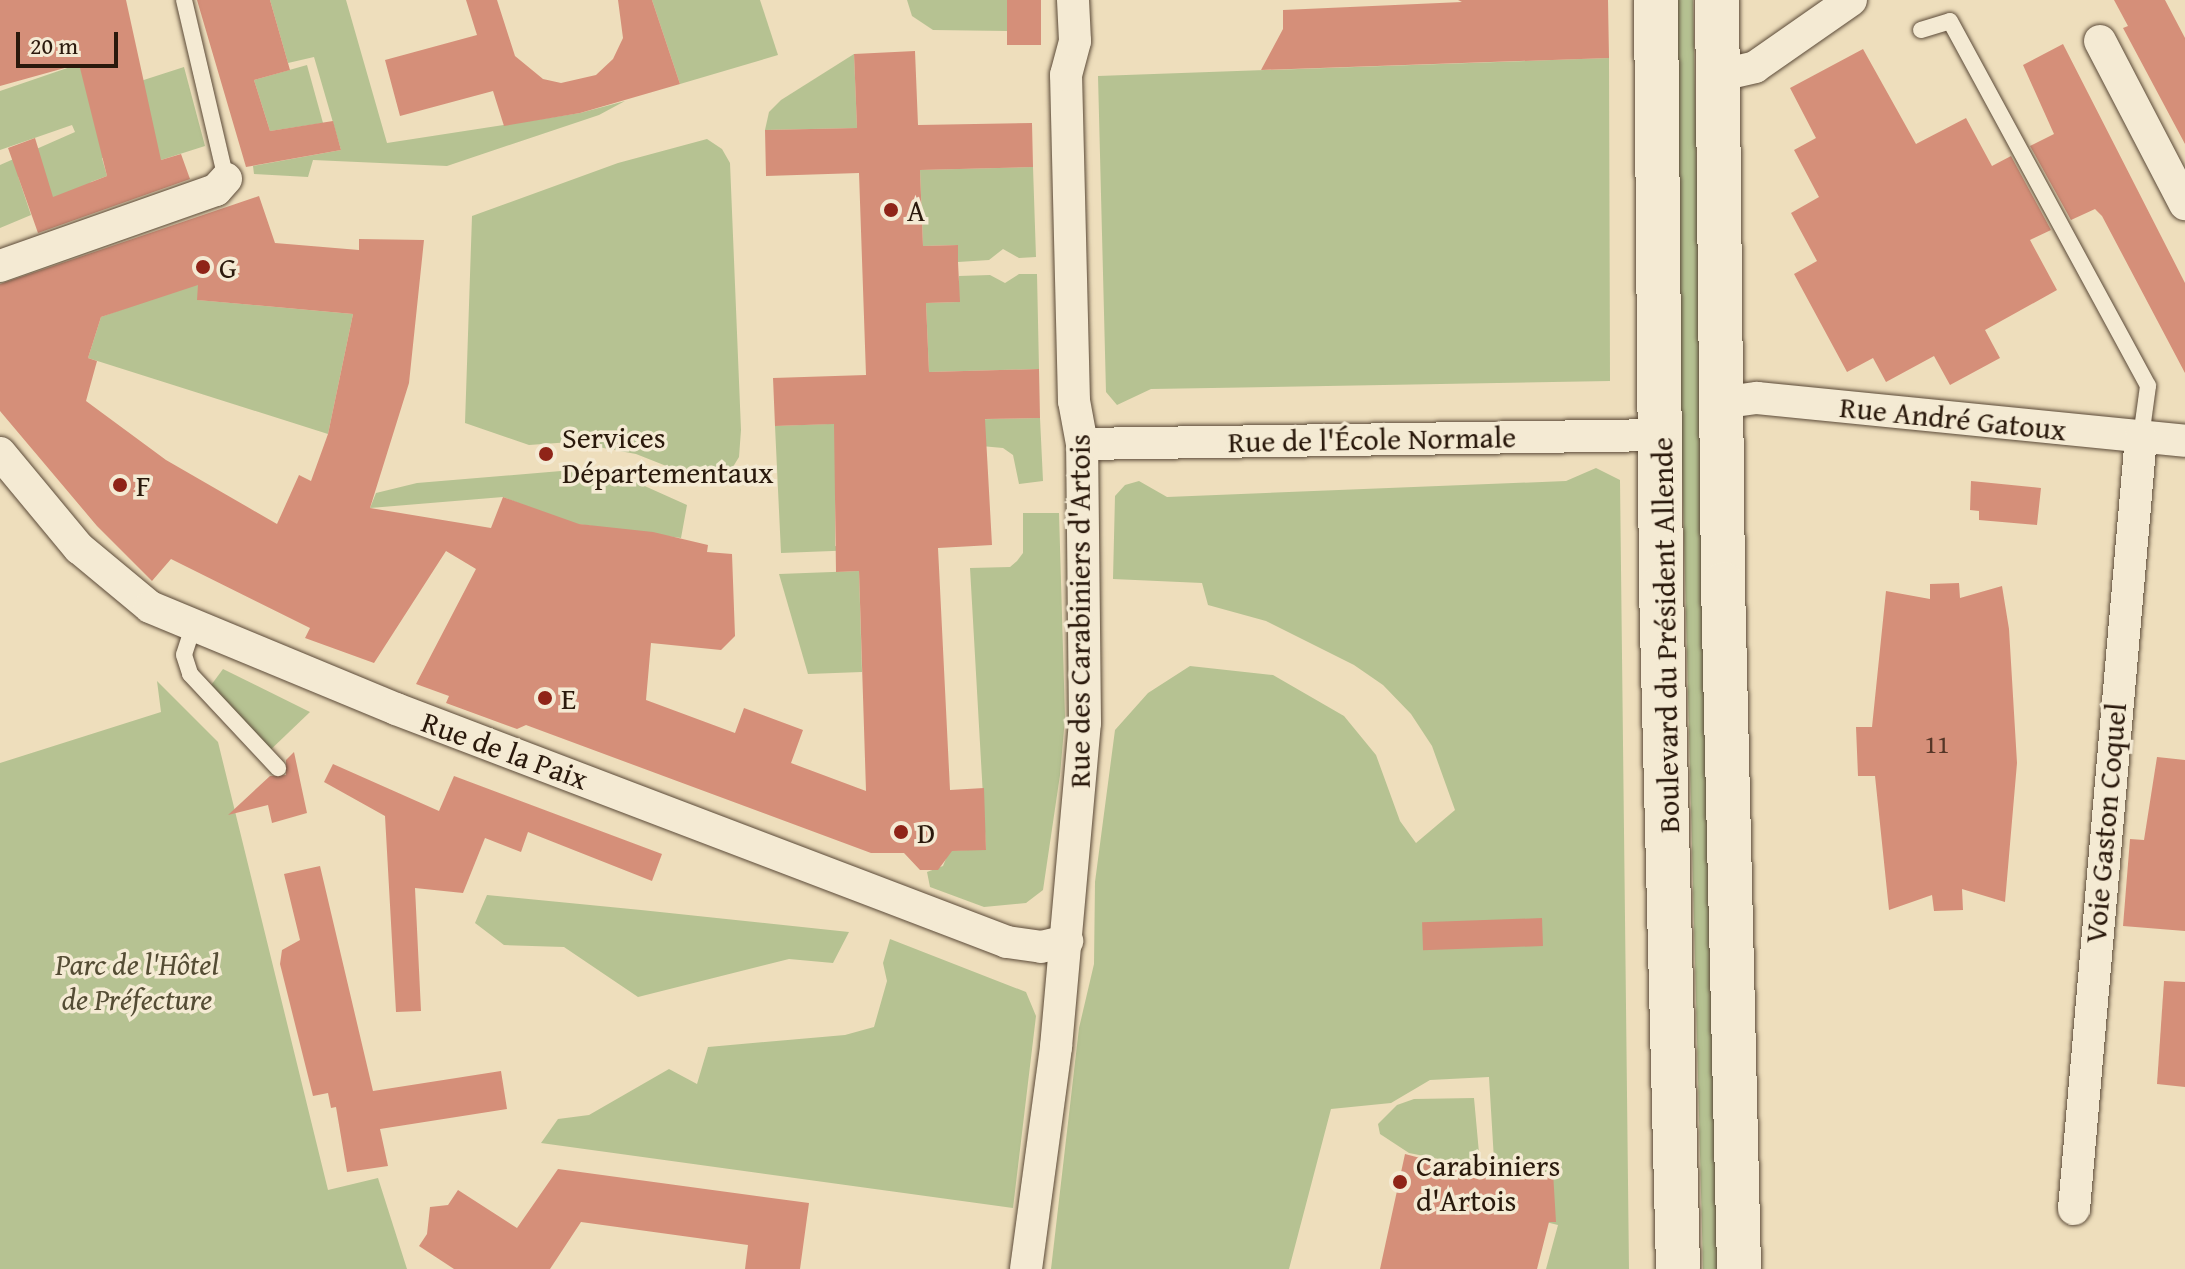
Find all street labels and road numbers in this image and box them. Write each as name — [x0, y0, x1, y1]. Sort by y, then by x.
street label: Rue André Gatoux — [1838, 388, 2068, 448]
street label: Rue de l'École Normale — [1228, 418, 1516, 460]
street label: Rue des Carabiniers d'Artois — [1061, 434, 1097, 788]
street label: Boulevard du Président Allende — [1644, 437, 1686, 833]
street label: Voie Gaston Coquel — [2077, 701, 2133, 945]
street label: Rue de la Paix — [417, 703, 593, 797]

